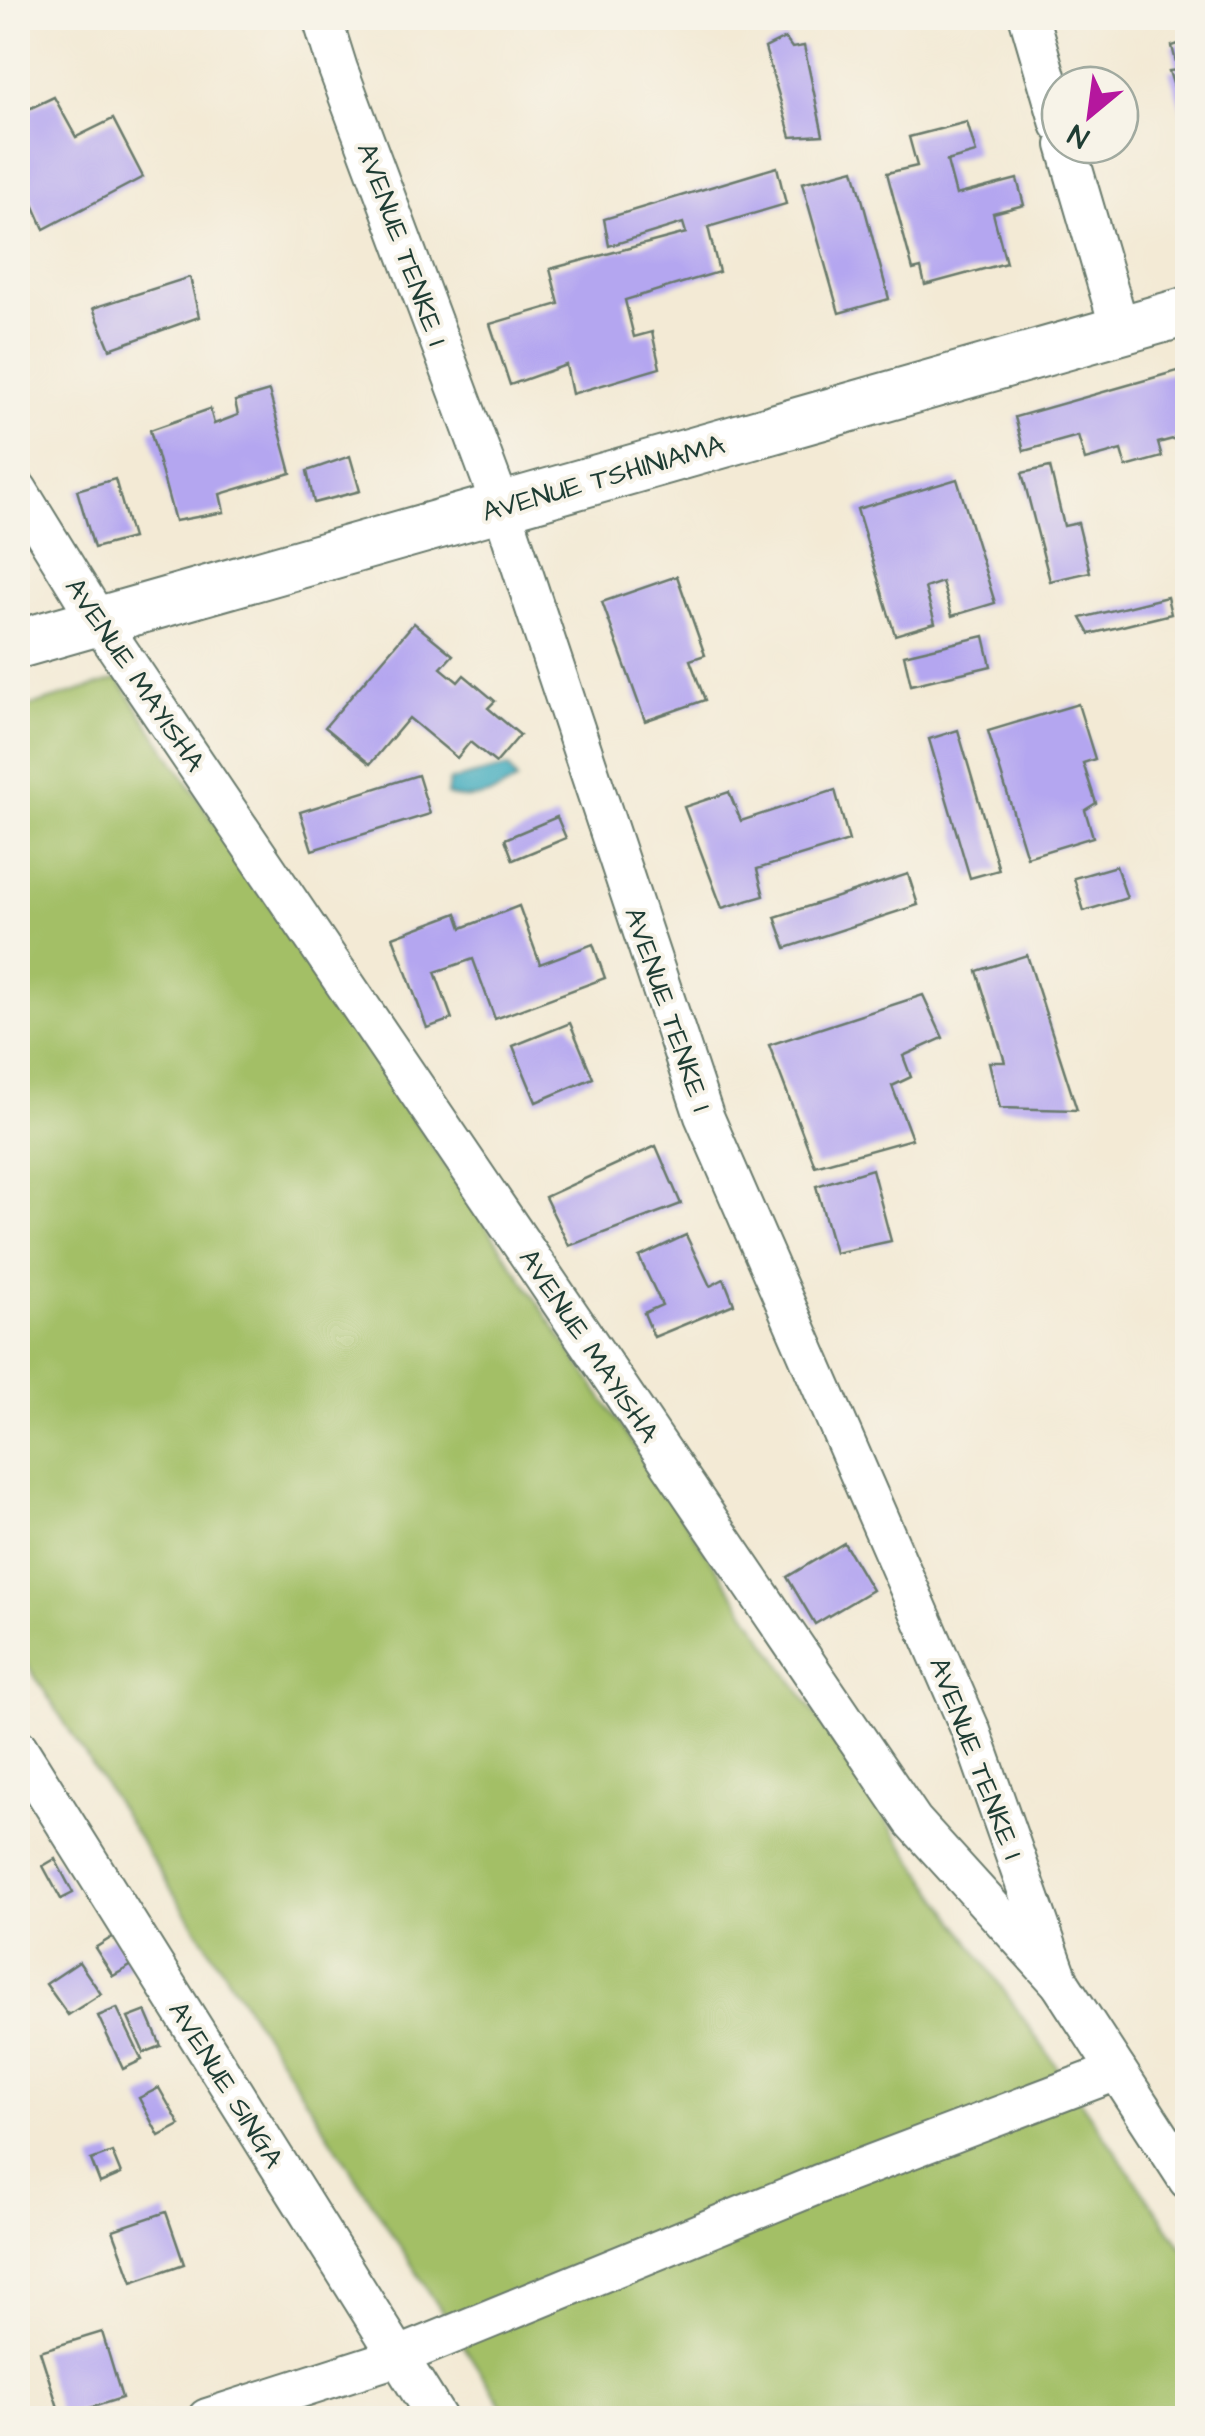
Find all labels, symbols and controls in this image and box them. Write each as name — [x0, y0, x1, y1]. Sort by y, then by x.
north arrow — [1040, 65, 1140, 165]
text: N — [1061, 114, 1096, 157]
street label: AVENUE TENKE I — [347, 137, 456, 352]
street label: AVENUE TSHINIAMA — [478, 425, 729, 532]
street label: AVENUE MAYISHA — [55, 570, 214, 780]
street label: AVENUE TENKE I — [614, 902, 721, 1117]
street label: AVENUE MAYISHA — [509, 1241, 668, 1451]
street label: AVENUE TENKE I — [919, 1652, 1032, 1865]
street label: AVENUE SINGA — [159, 1994, 293, 2176]

